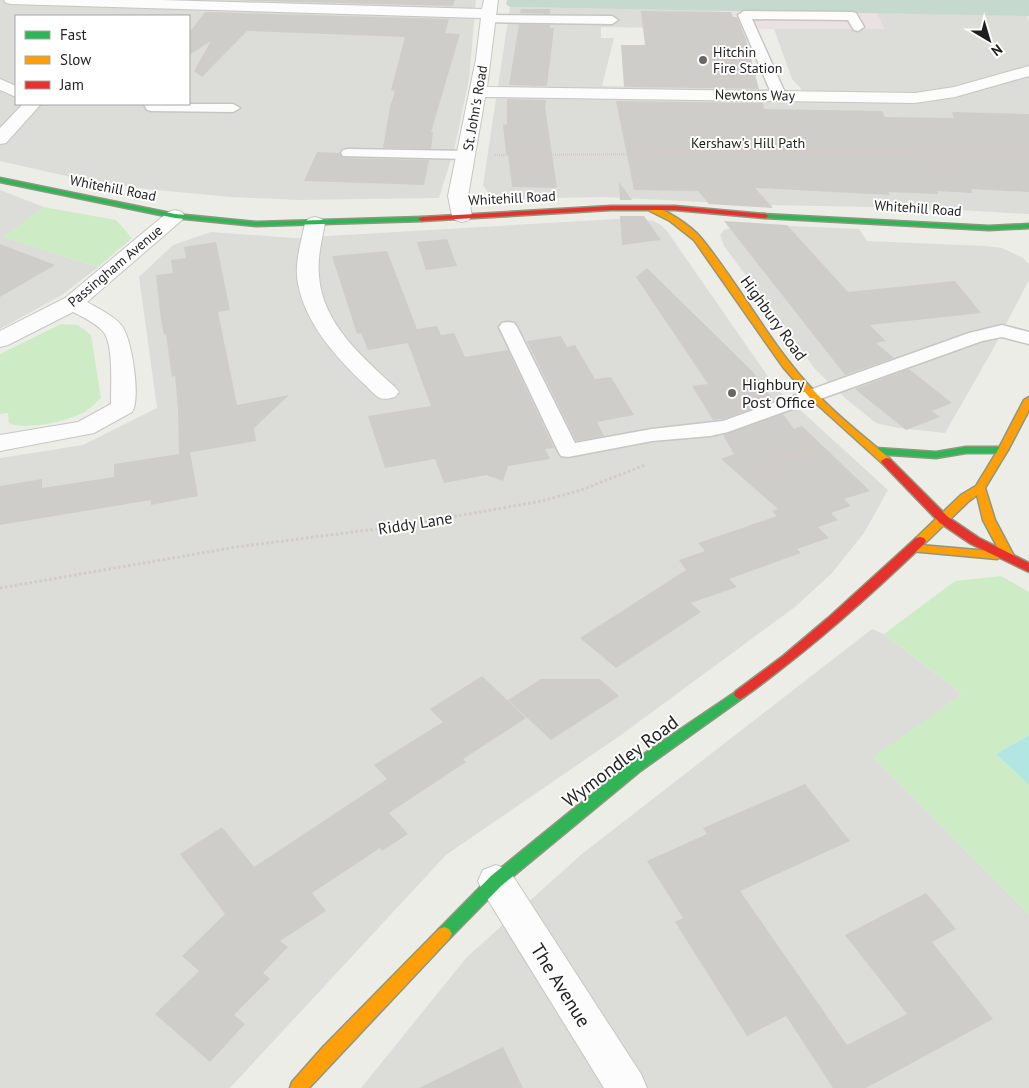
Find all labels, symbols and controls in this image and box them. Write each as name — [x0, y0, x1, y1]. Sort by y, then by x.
legend — [15, 15, 190, 105]
north arrow — [964, 15, 1014, 65]
text: Fast — [60, 25, 87, 44]
text: N — [988, 40, 1006, 60]
place label: Hitchin Fire Station — [713, 43, 782, 77]
text: Slow — [60, 50, 91, 69]
marker: Hitchin Fire Station — [697, 54, 709, 66]
street label: St. John's Road — [459, 64, 491, 152]
text: Jam — [59, 75, 84, 94]
street label: Newtons Way — [715, 85, 796, 105]
street label: Kershaw's Hill Path — [691, 134, 805, 152]
street label: Whitehill Road — [68, 171, 158, 205]
street label: Whitehill Road — [468, 187, 556, 209]
street label: Whitehill Road — [874, 196, 962, 220]
street label: Passingham Avenue — [64, 221, 166, 311]
street label: Highbury Road — [736, 272, 812, 364]
place label: Highbury Post Office — [742, 374, 815, 412]
marker: Highbury Post Office — [726, 387, 738, 399]
street label: Riddy Lane — [376, 507, 454, 539]
street label: Wymondley Road — [557, 710, 683, 812]
street label: The Avenue — [526, 939, 596, 1031]

